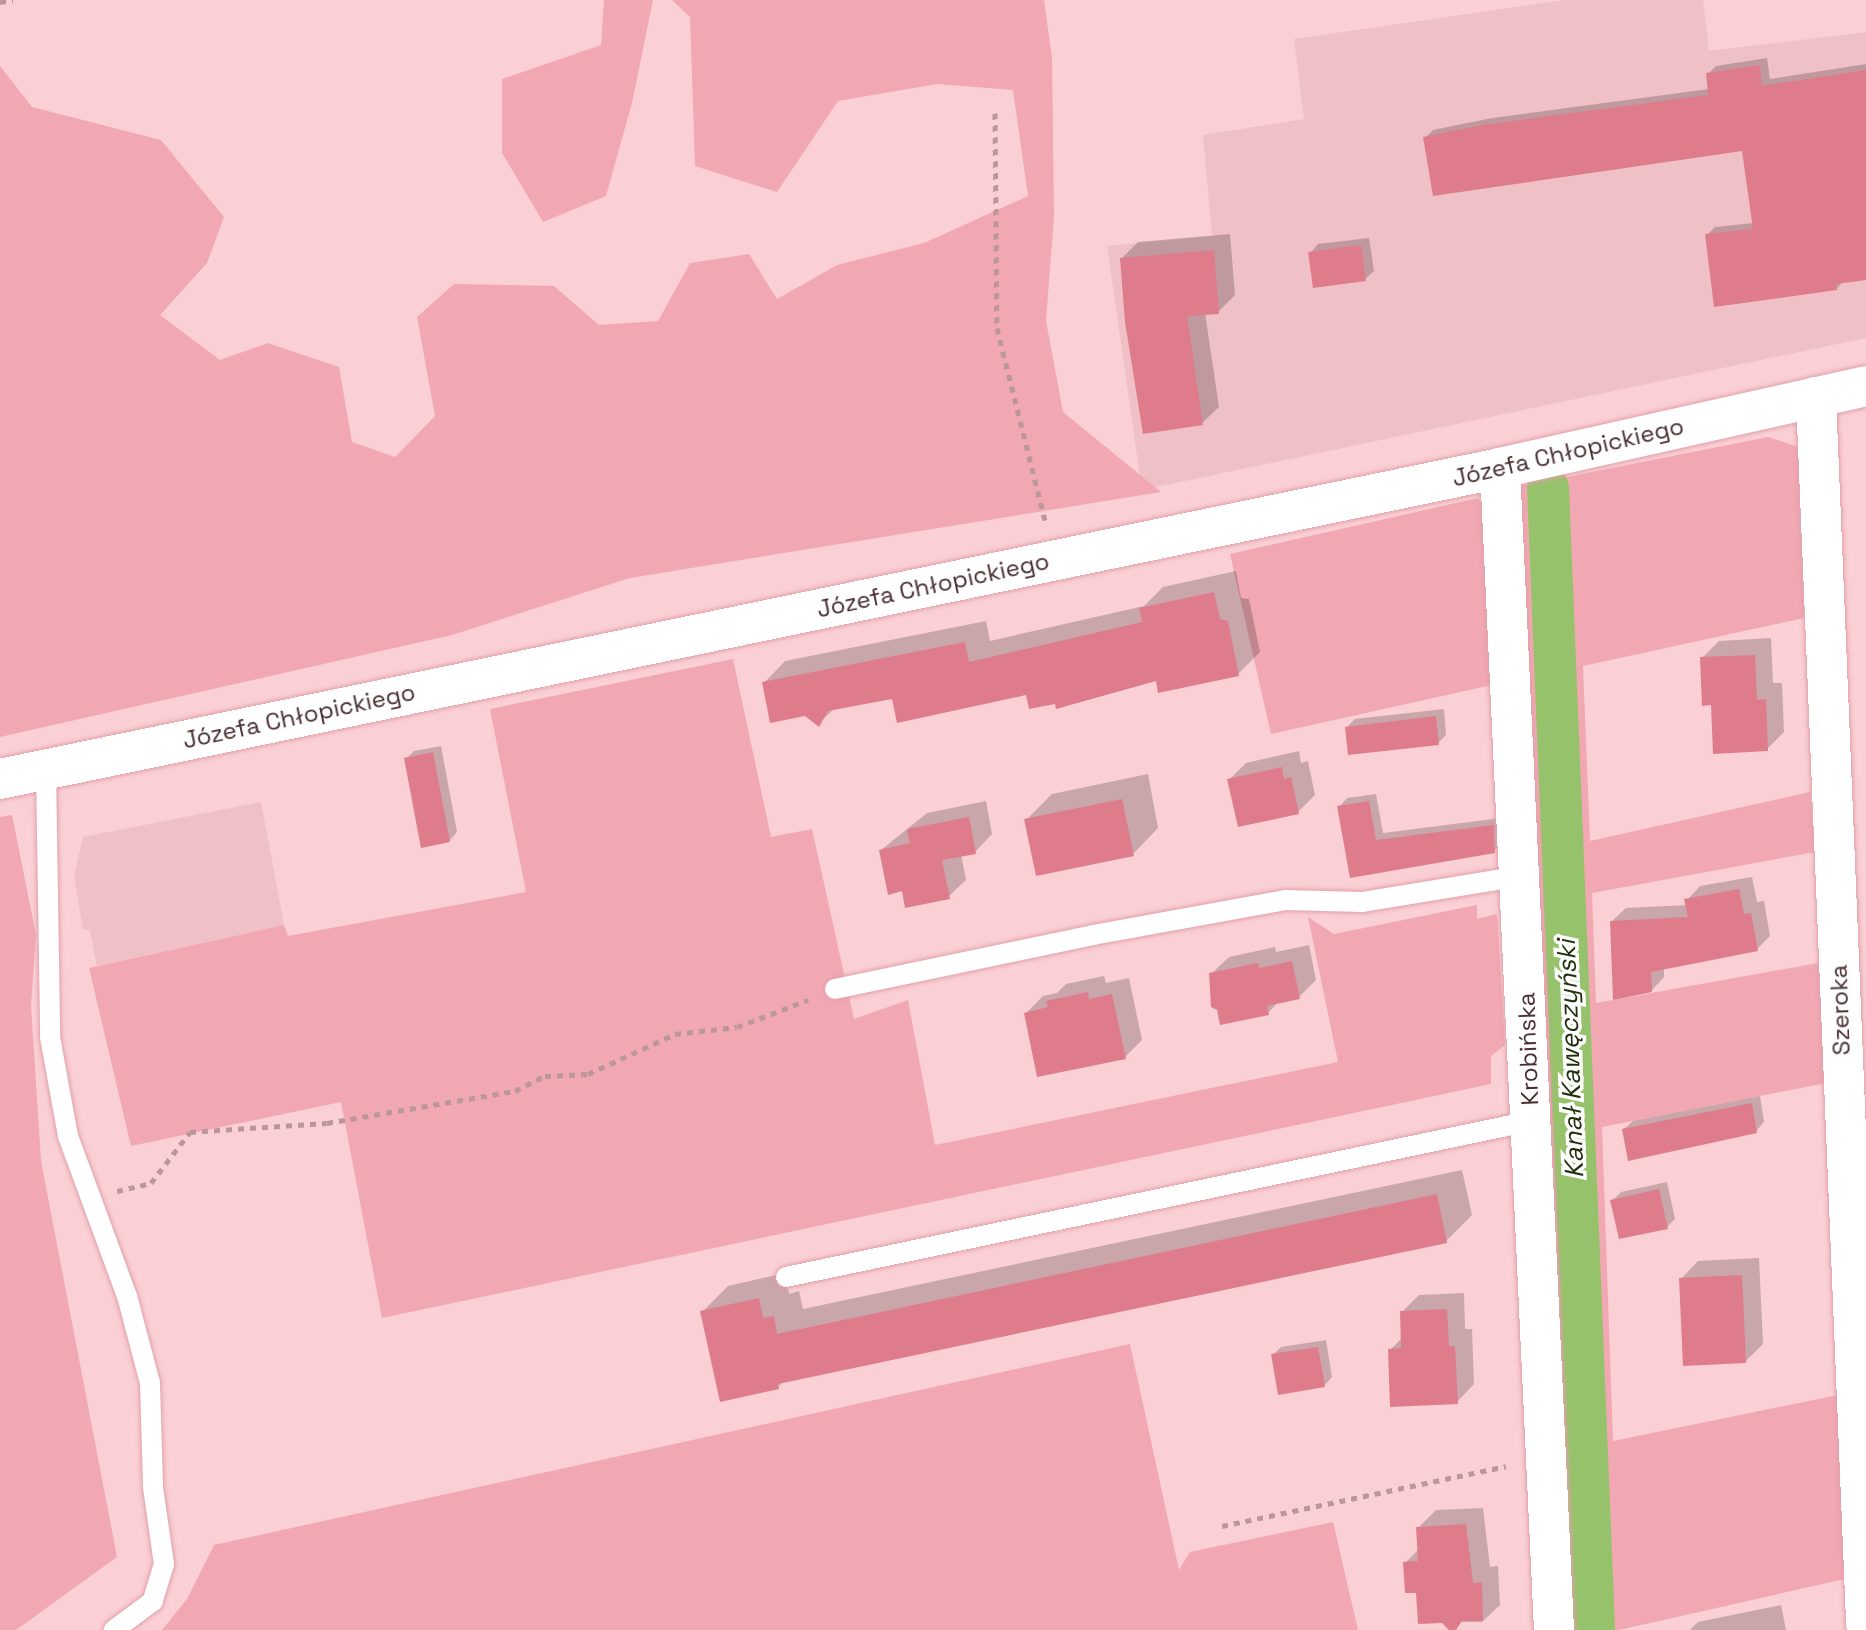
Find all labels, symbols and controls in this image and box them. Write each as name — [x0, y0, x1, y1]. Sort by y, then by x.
street label: Józefa Chłopickiego — [1449, 411, 1687, 493]
street label: Józefa Chłopickiego — [814, 546, 1052, 624]
street label: Józefa Chłopickiego — [180, 677, 418, 755]
water label: Kanał Kawęczyński — [1551, 939, 1591, 1179]
street label: Szeroka — [1824, 964, 1856, 1056]
street label: Krobińska — [1512, 992, 1544, 1106]

